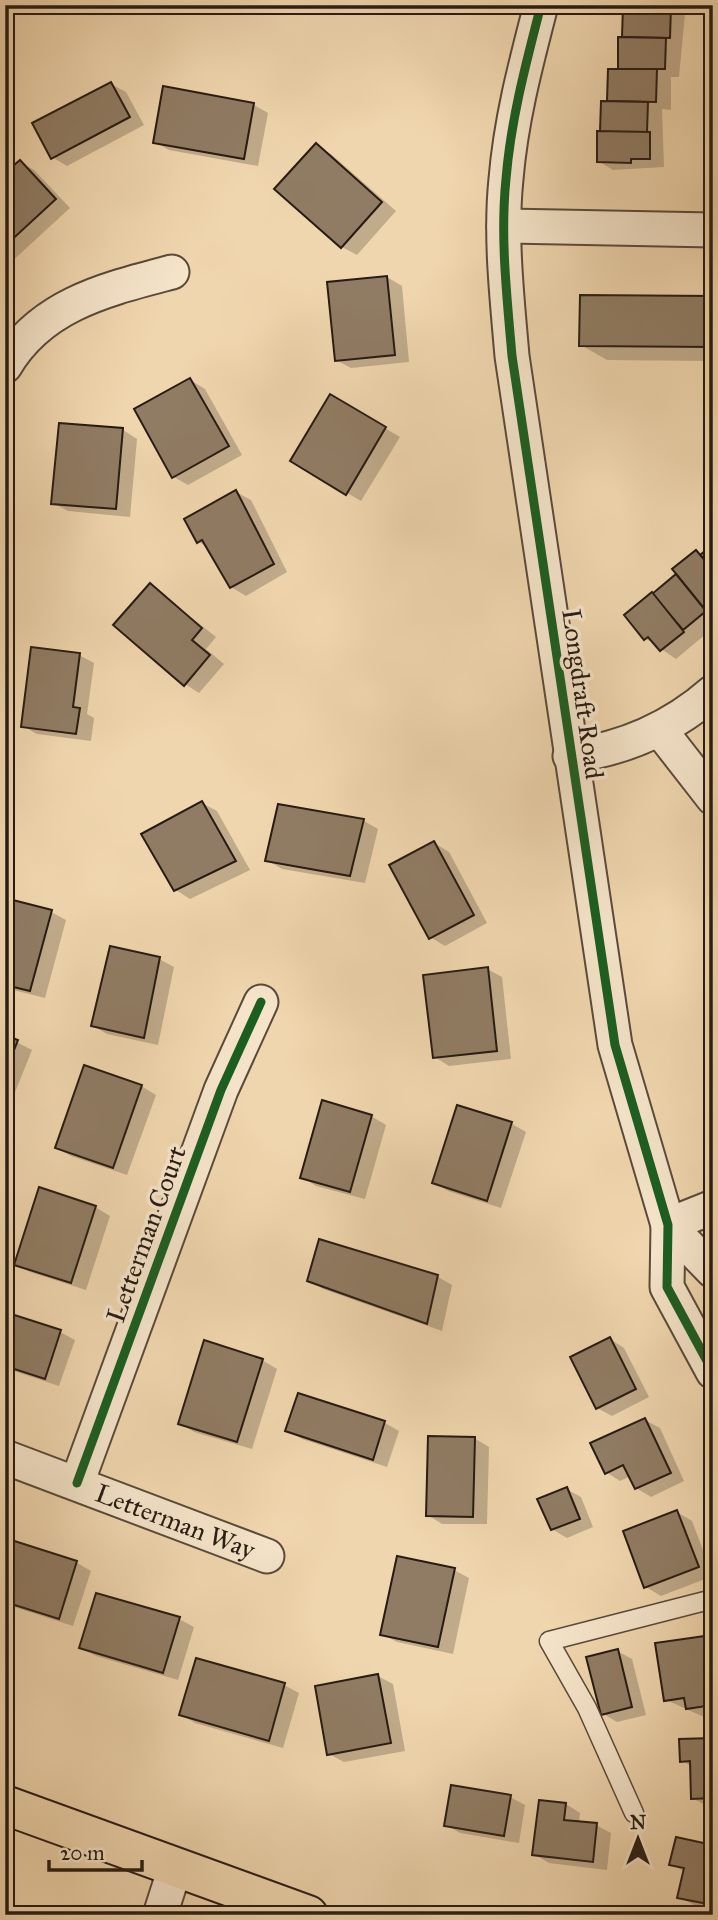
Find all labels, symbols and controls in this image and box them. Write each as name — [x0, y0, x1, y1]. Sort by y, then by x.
street label: Longdraft Road — [555, 607, 611, 781]
street label: Letterman Court — [99, 1141, 193, 1327]
street label: Letterman Way — [91, 1477, 260, 1566]
north arrow — [602, 1804, 672, 1874]
text: N — [630, 1811, 646, 1834]
scale bar — [49, 1829, 142, 1873]
text: 20 m — [60, 1840, 105, 1866]

